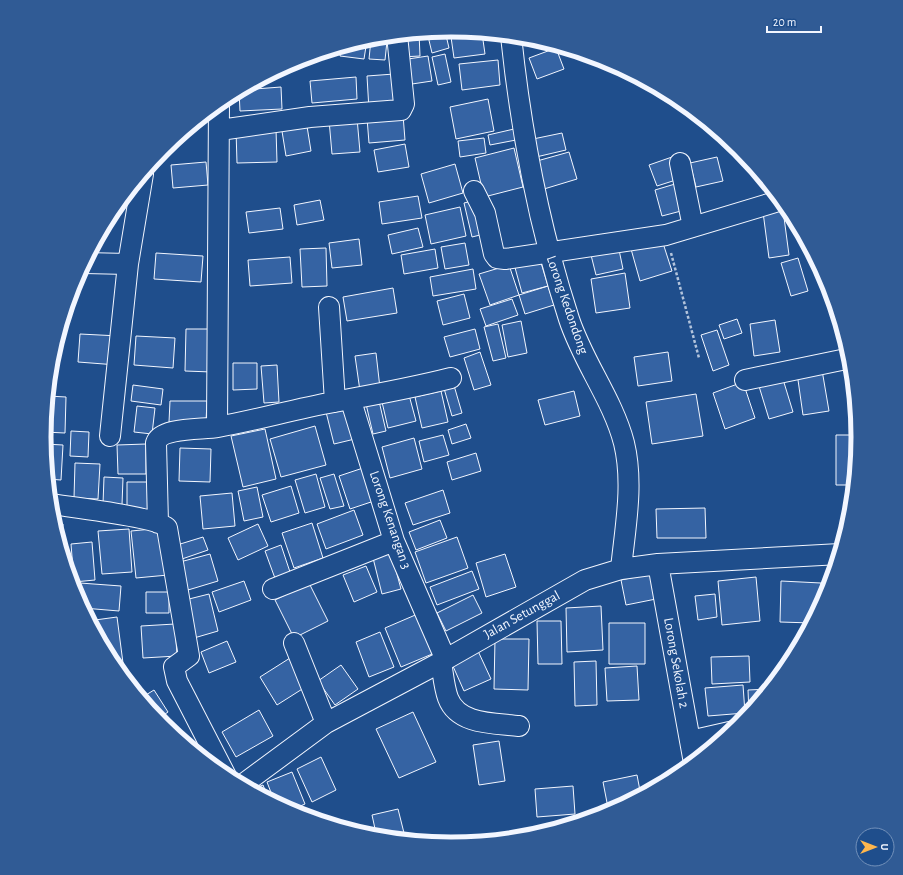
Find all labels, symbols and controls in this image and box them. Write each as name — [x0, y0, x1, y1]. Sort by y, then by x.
scale bar — [767, 8, 821, 34]
text: 20 m — [773, 16, 796, 28]
street label: Lorong Kedondong — [544, 254, 590, 356]
street label: Lorong Kenangan 3 — [367, 469, 413, 571]
street label: Jalan Setunggal — [482, 588, 562, 642]
street label: Lorong Sekolah 2 — [661, 617, 691, 709]
north arrow — [855, 827, 895, 867]
text: U — [879, 843, 890, 851]

